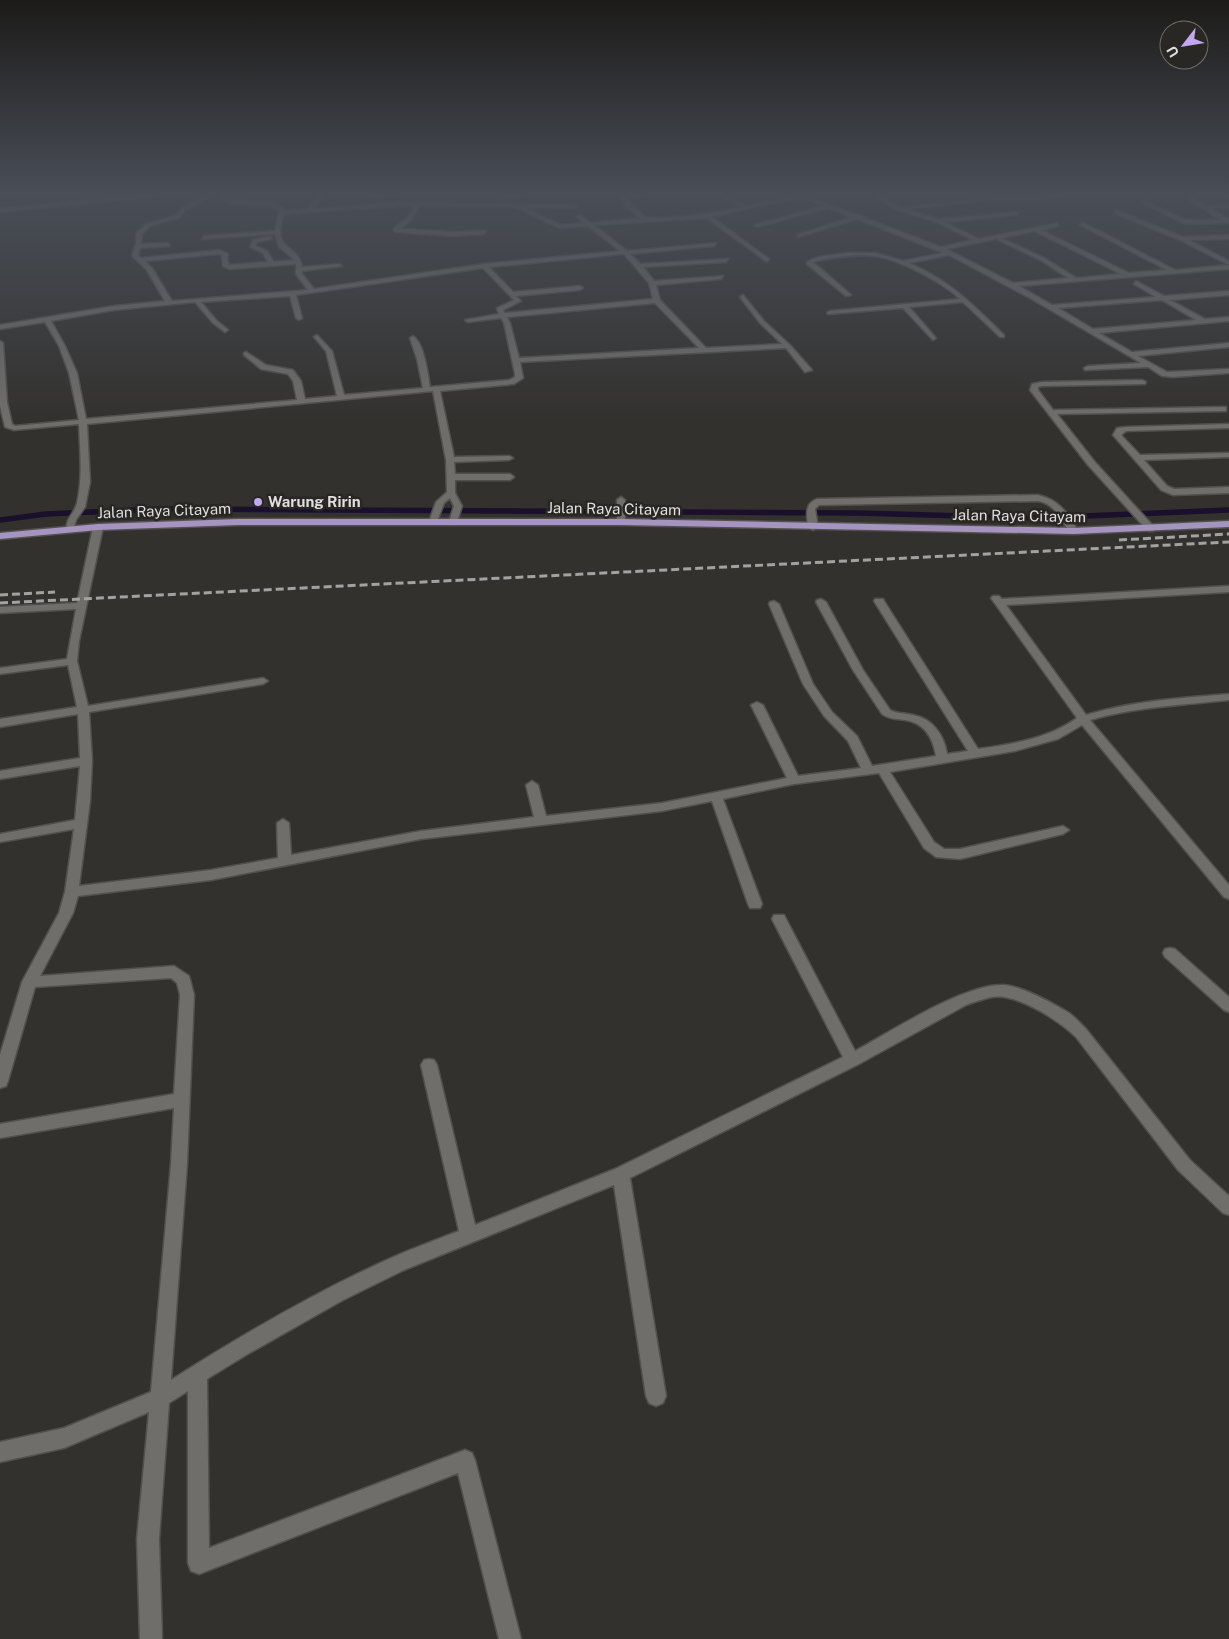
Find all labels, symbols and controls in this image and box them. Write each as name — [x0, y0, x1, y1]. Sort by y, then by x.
north arrow — [1159, 20, 1209, 70]
text: U — [1163, 43, 1182, 60]
place label: Warung Ririn — [268, 493, 361, 510]
marker: Warung Ririn — [252, 496, 264, 508]
street label: Jalan Raya Citayam — [547, 499, 681, 518]
street label: Jalan Raya Citayam — [97, 500, 231, 521]
street label: Jalan Raya Citayam — [952, 506, 1086, 525]

